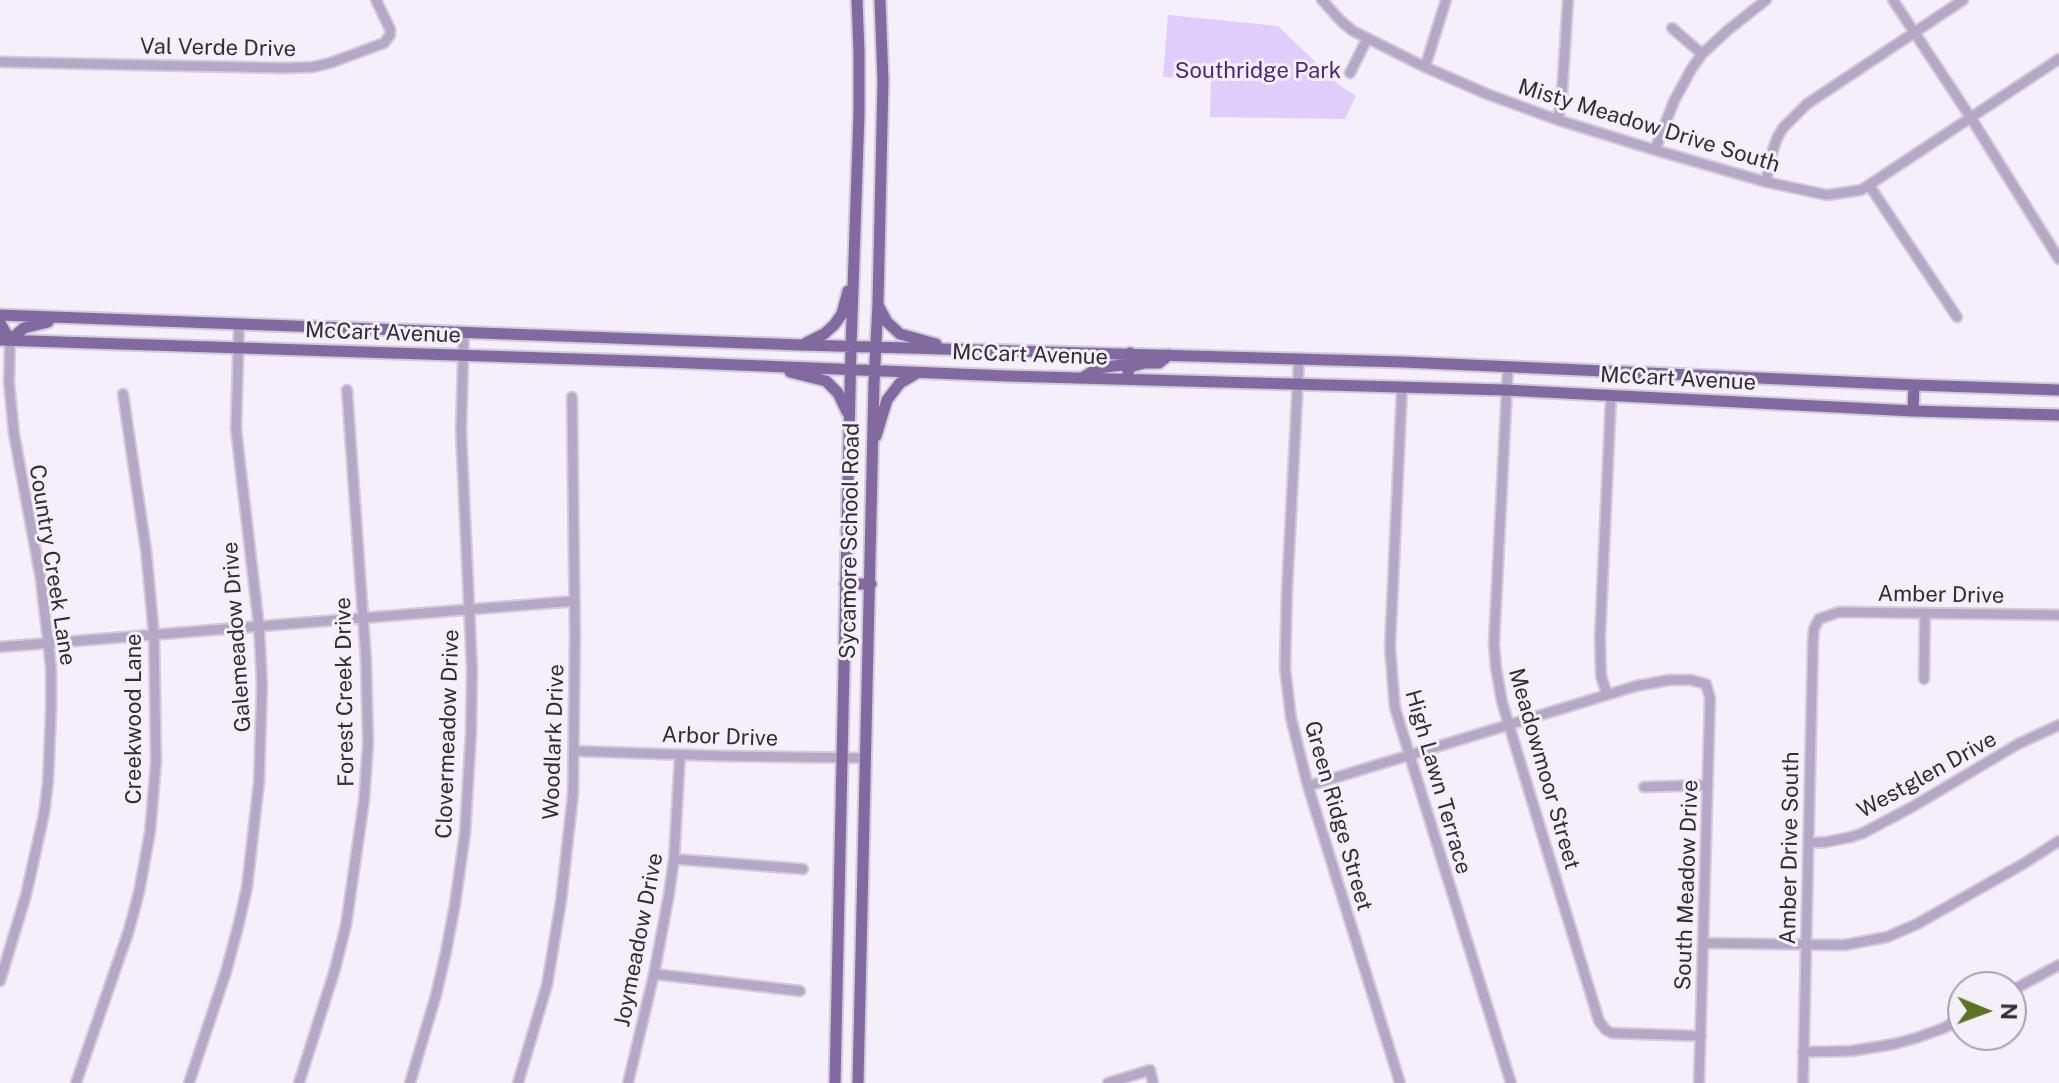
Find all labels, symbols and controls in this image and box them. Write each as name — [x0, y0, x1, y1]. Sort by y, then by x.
street label: Val Verde Drive — [140, 33, 296, 63]
park label: Southridge Park — [1175, 58, 1341, 84]
street label: Misty Meadow Drive South — [1515, 74, 1783, 178]
street label: McCart Avenue — [304, 317, 462, 349]
street label: McCart Avenue — [951, 339, 1109, 371]
street label: McCart Avenue — [1599, 362, 1757, 396]
street label: Sycamore School Road — [835, 423, 865, 659]
street label: Country Creek Lane — [23, 463, 81, 667]
street label: Galemeadow Drive — [217, 541, 257, 733]
street label: Amber Drive — [1877, 581, 2005, 609]
street label: Forest Creek Drive — [330, 597, 360, 787]
street label: Clovermeadow Drive — [431, 629, 465, 839]
street label: Creekwood Lane — [121, 633, 147, 805]
street label: Woodlark Drive — [538, 664, 570, 820]
street label: Meadowmoor Street — [1503, 665, 1585, 873]
street label: High Lawn Terrace — [1399, 687, 1477, 877]
street label: Green Ridge Street — [1298, 718, 1378, 914]
street label: Arbor Drive — [661, 722, 779, 752]
street label: Westglen Drive — [1853, 726, 2001, 824]
street label: Amber Drive South — [1775, 751, 1805, 945]
street label: South Meadow Drive — [1670, 779, 1704, 991]
street label: Joymeadow Drive — [609, 851, 669, 1029]
north arrow — [1947, 971, 2027, 1051]
text: N — [1996, 1003, 2022, 1020]

